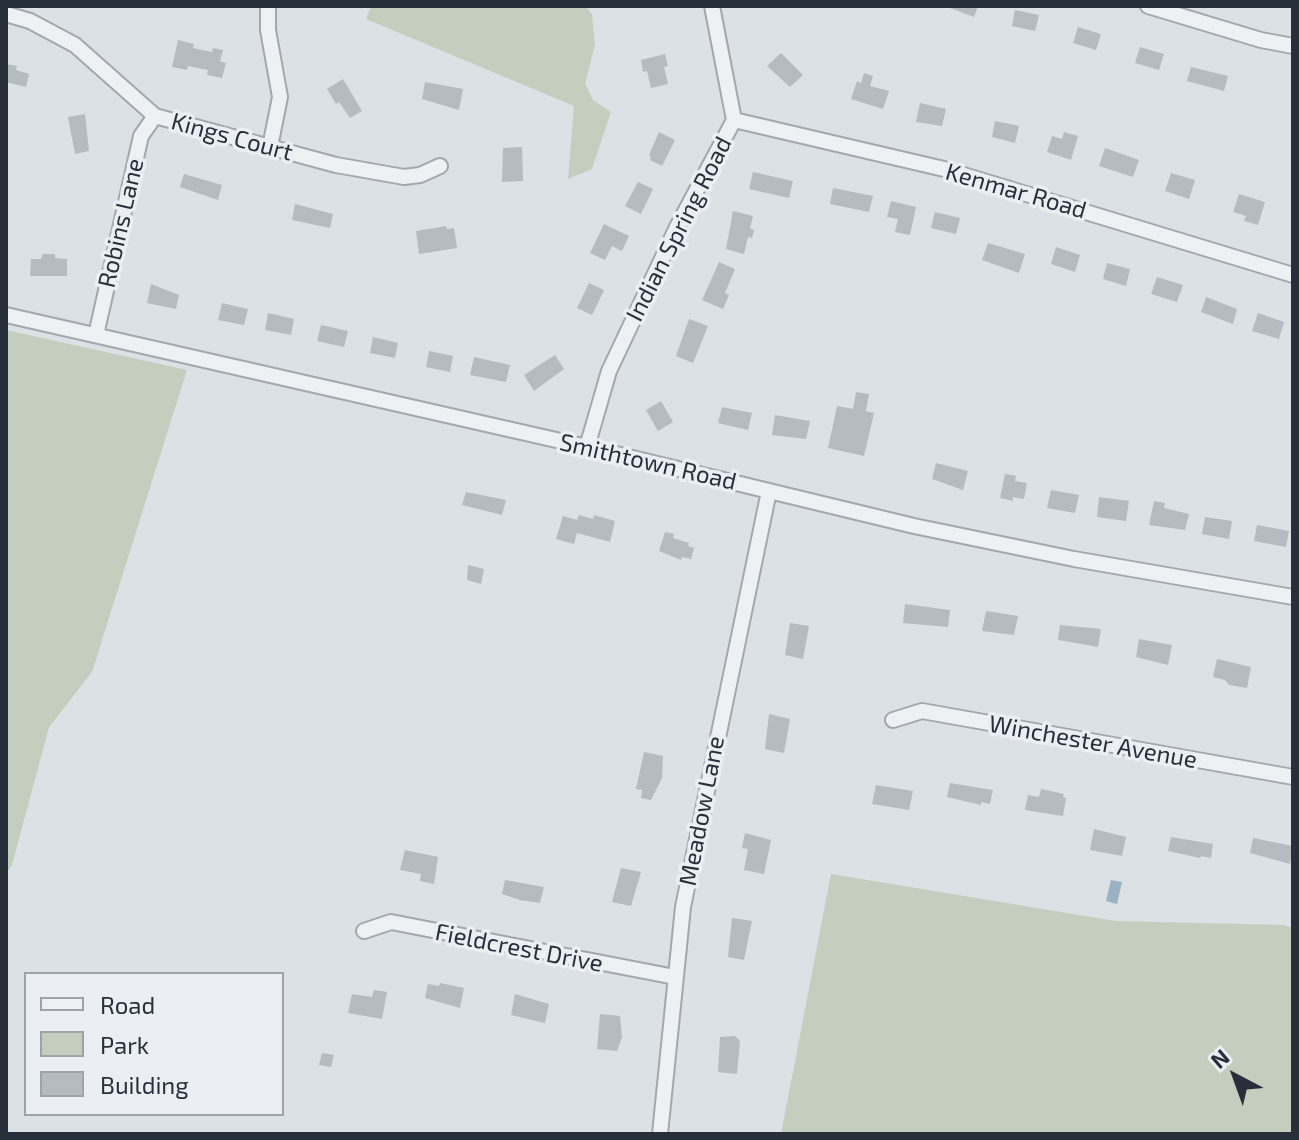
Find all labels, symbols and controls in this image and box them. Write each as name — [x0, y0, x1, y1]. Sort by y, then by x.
street label: Kings Court — [168, 107, 296, 167]
street label: Indian Spring Road — [620, 132, 738, 326]
street label: Robins Lane — [92, 156, 150, 290]
street label: Kenmar Road — [942, 157, 1090, 225]
street label: Smithtown Road — [557, 428, 739, 496]
street label: Winchester Avenue — [987, 710, 1199, 774]
street label: Meadow Lane — [673, 734, 731, 888]
street label: Fieldcrest Drive — [433, 918, 605, 978]
legend — [24, 972, 284, 1116]
text: Road — [100, 990, 155, 1019]
text: Park — [100, 1030, 149, 1059]
north arrow — [1195, 1036, 1275, 1116]
text: N — [1205, 1043, 1234, 1073]
text: Building — [100, 1070, 189, 1099]

